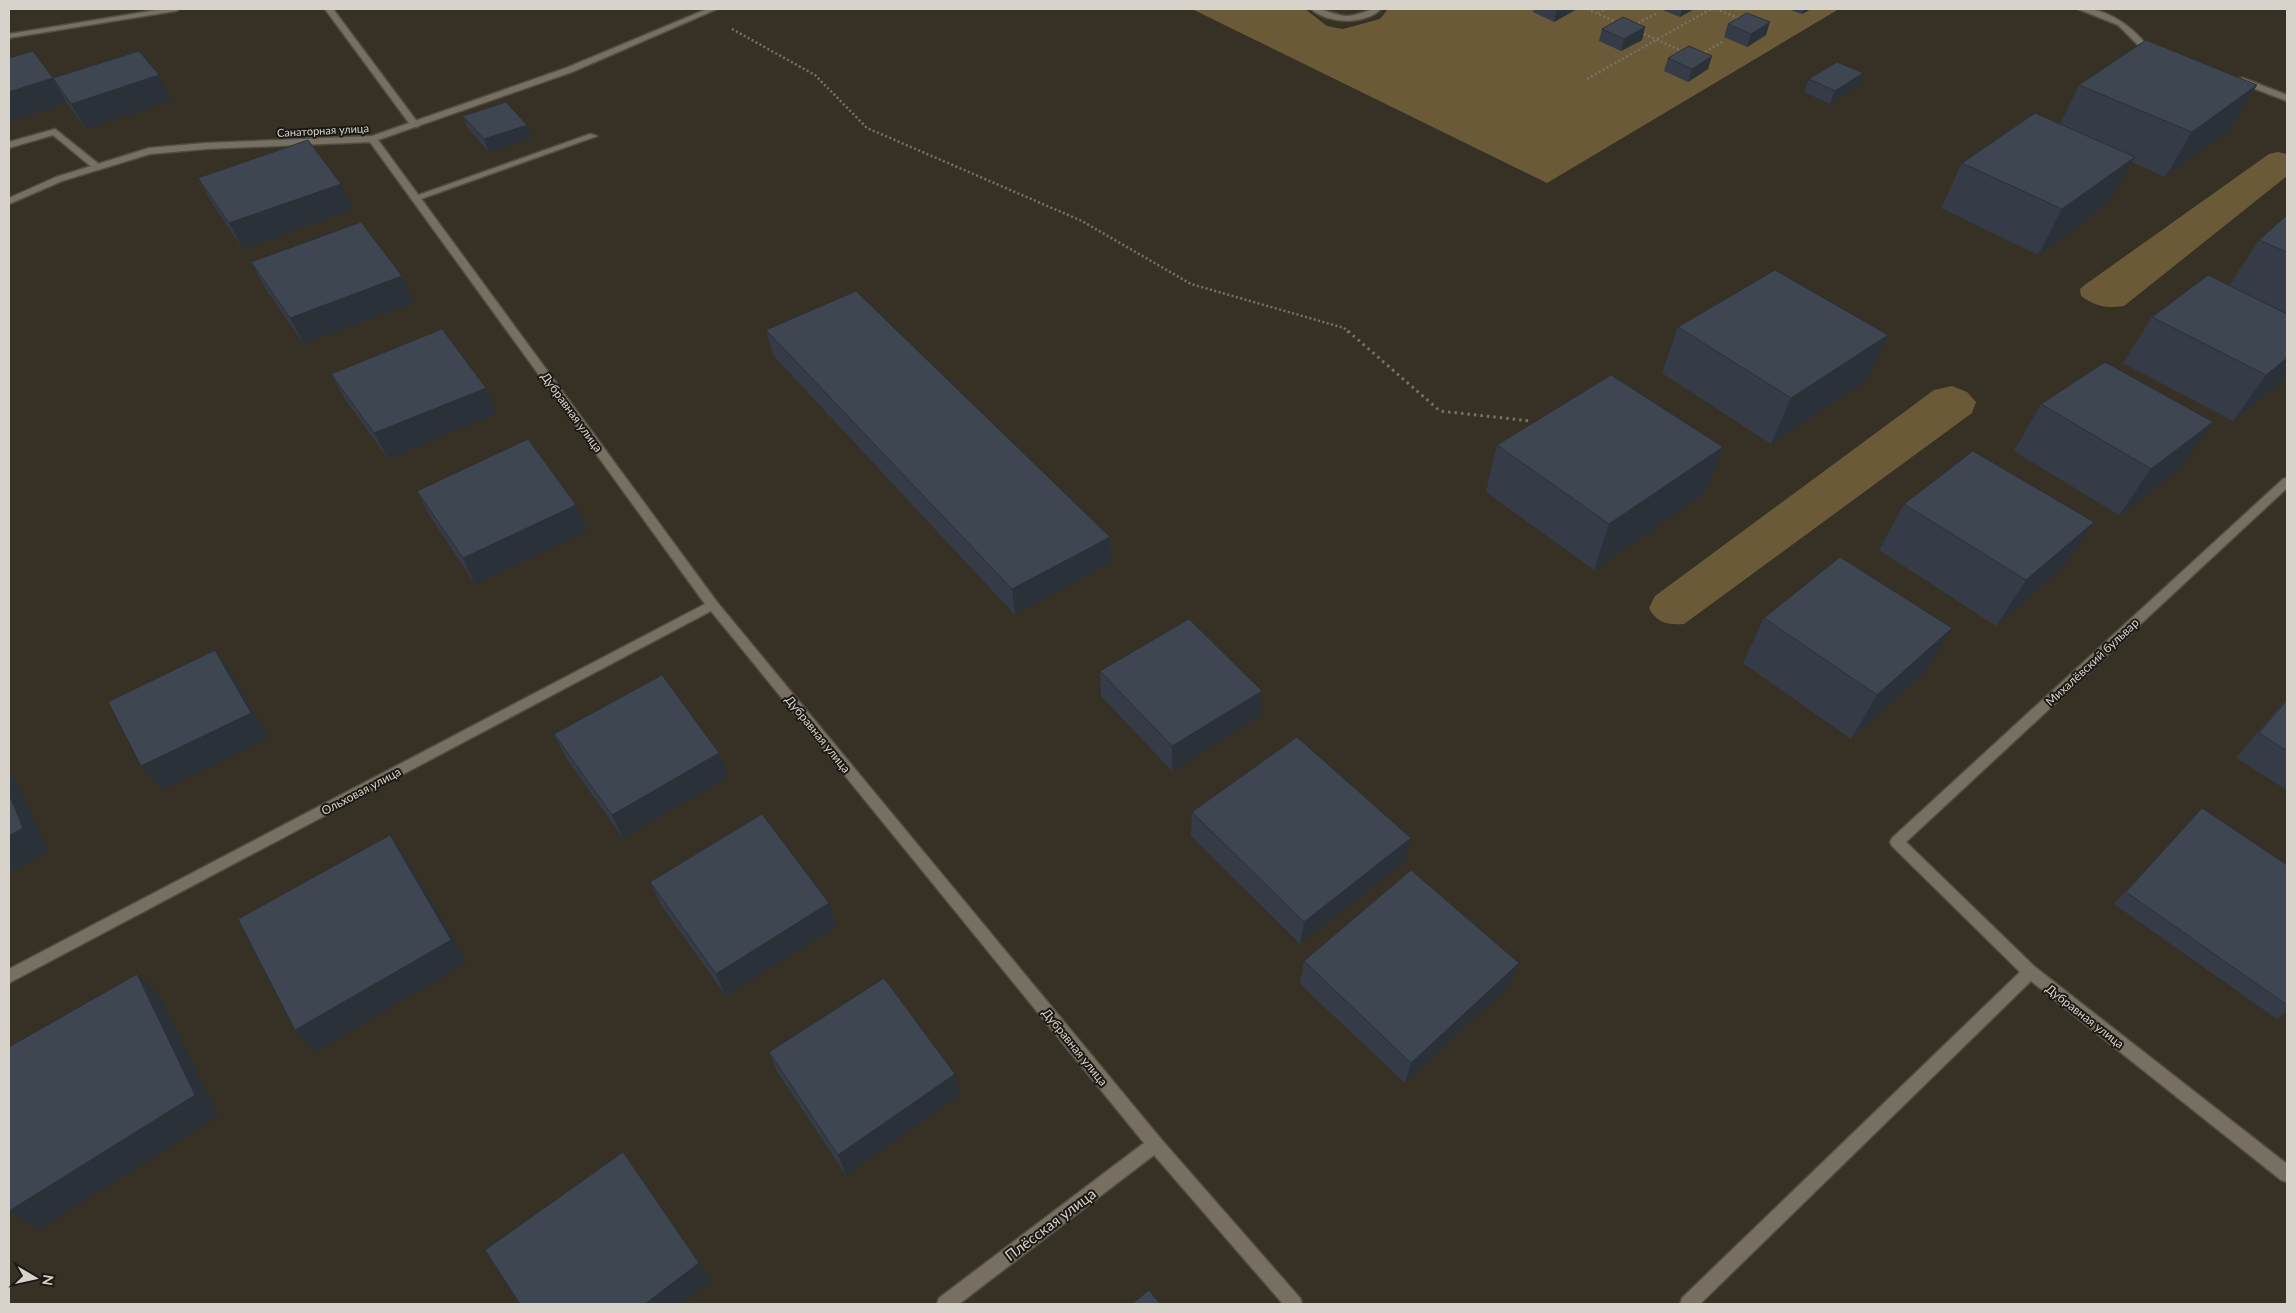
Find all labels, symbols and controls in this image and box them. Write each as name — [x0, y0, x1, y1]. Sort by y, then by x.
street label: Санаторная улица — [277, 121, 369, 139]
street label: Дубравная улица — [538, 369, 606, 455]
street label: Михалёвский бульвар — [2042, 615, 2142, 709]
street label: Дубравная улица — [782, 692, 854, 776]
street label: Ольховая улица — [319, 764, 403, 818]
street label: Дубравная улица — [2043, 981, 2127, 1051]
street label: Дубравная улица — [1039, 1005, 1111, 1089]
street label: Плёсская улица — [1001, 1184, 1099, 1264]
north arrow — [10, 1253, 60, 1303]
text: N — [39, 1273, 58, 1287]

